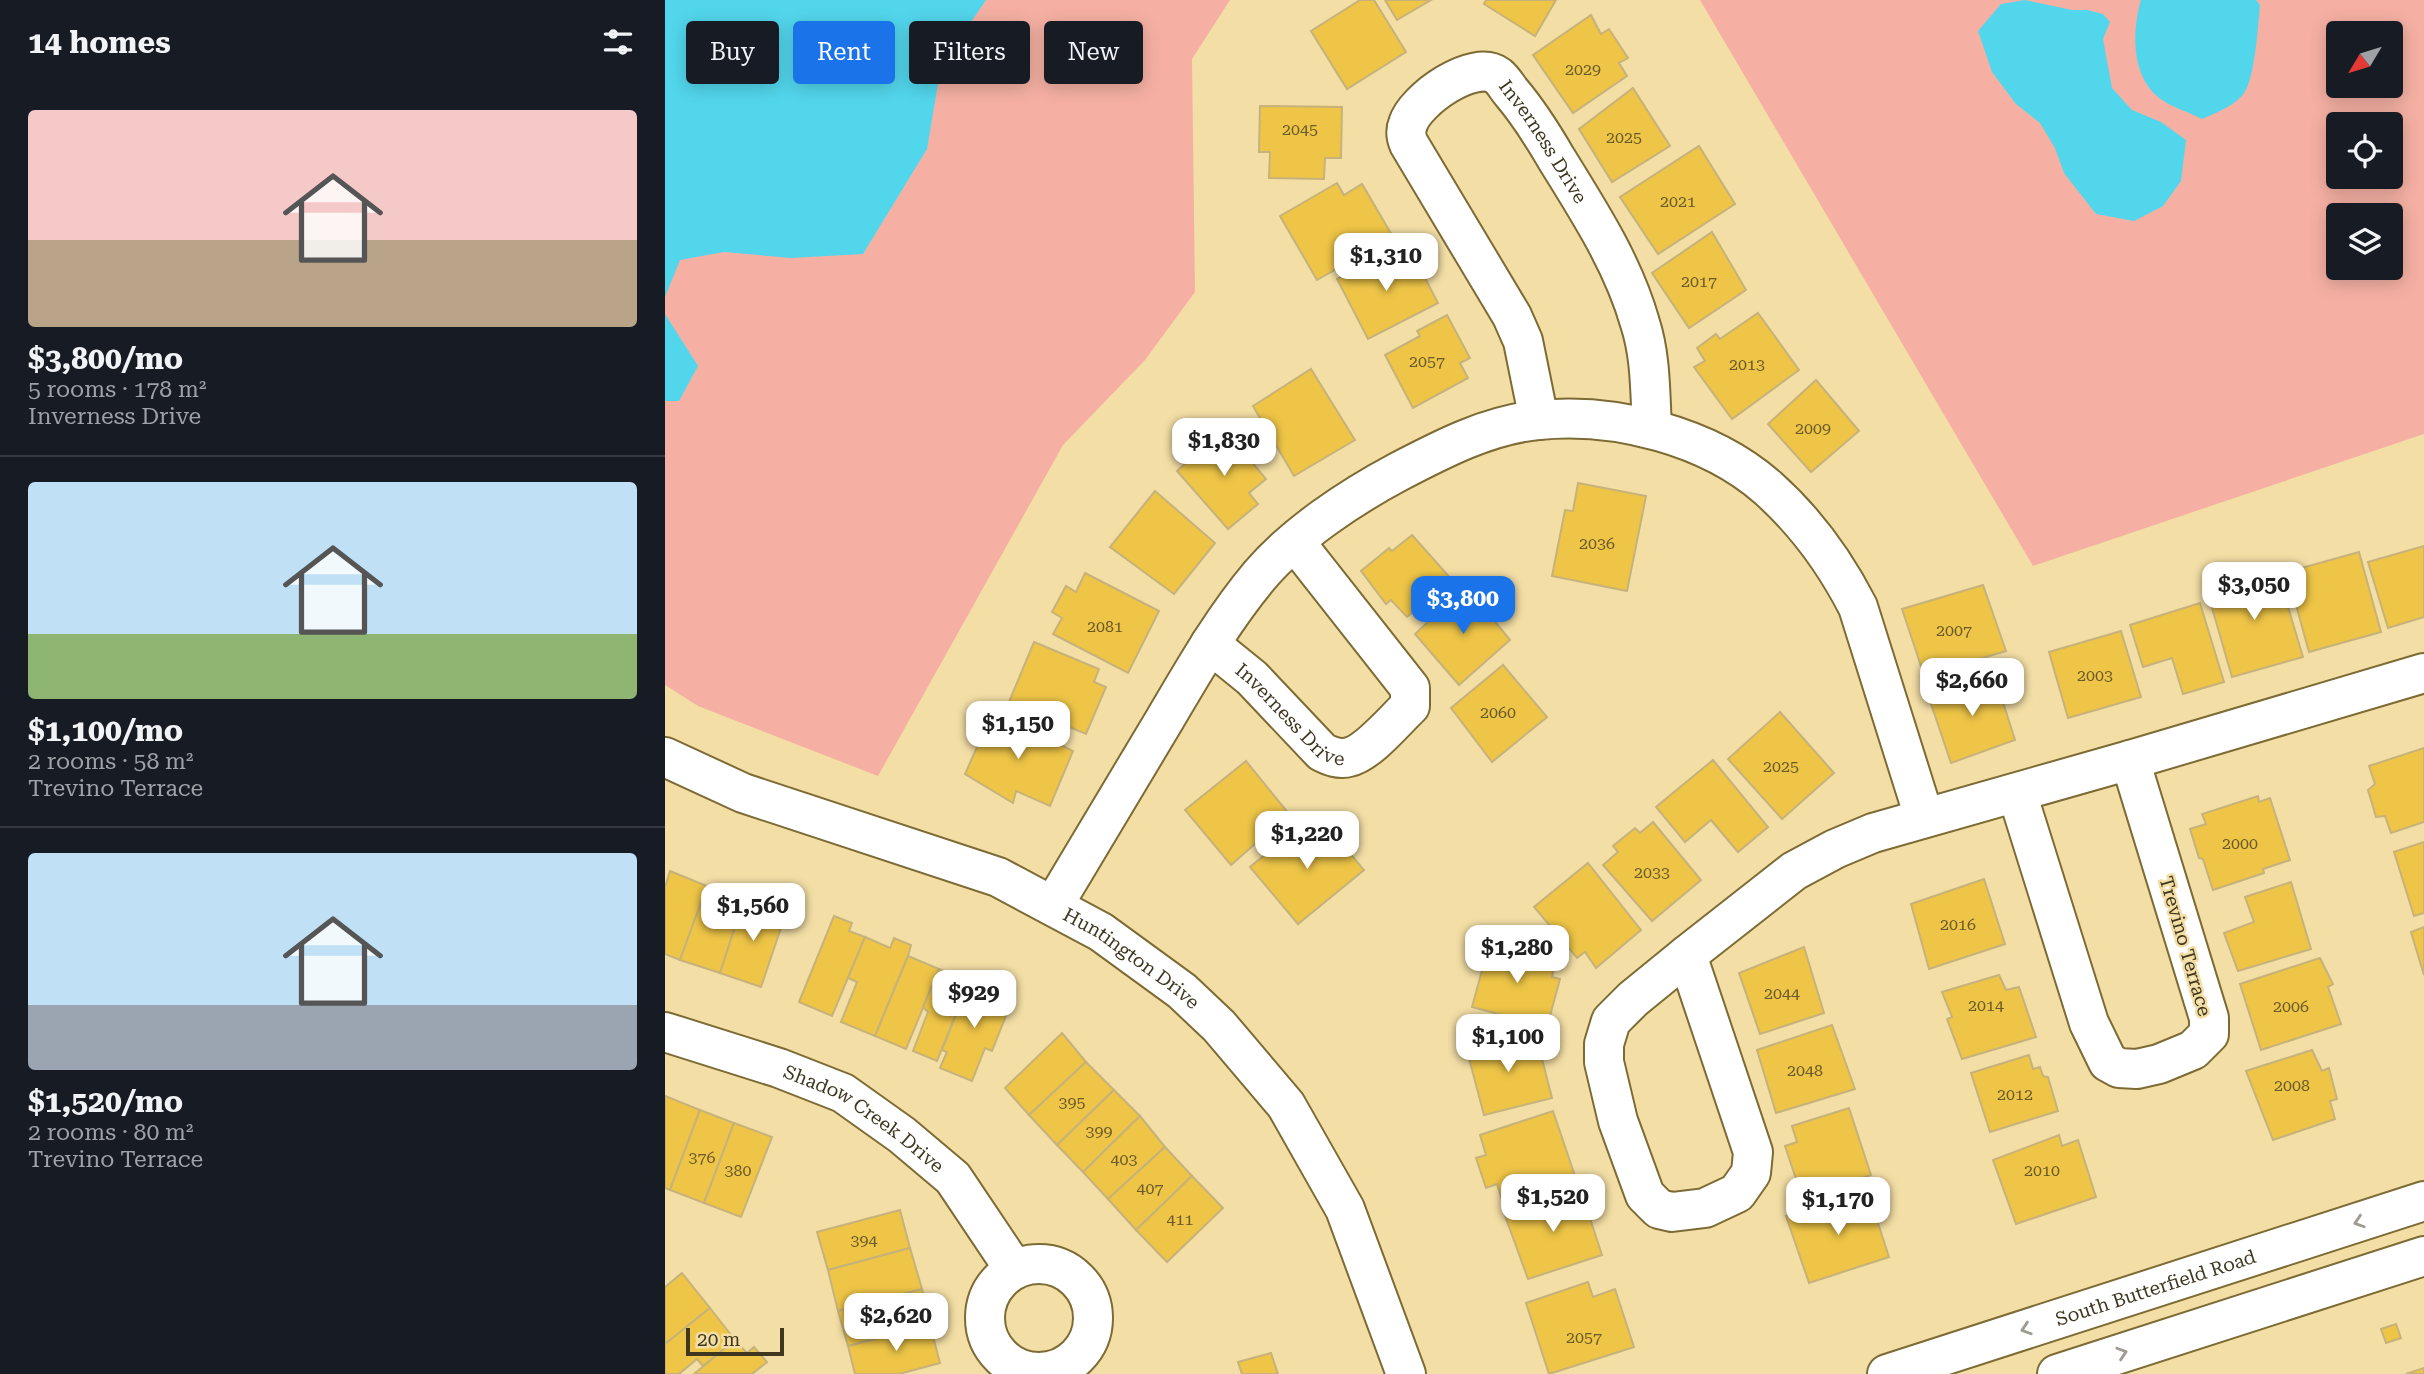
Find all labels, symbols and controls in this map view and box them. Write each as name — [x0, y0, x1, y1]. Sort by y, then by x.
chip: Buy — [686, 21, 779, 84]
chip: Rent — [793, 21, 895, 84]
chip: Filters — [909, 21, 1030, 84]
chip: New — [1044, 21, 1143, 84]
north arrow — [2326, 21, 2403, 98]
map controls — [2326, 21, 2403, 280]
icon: filters — [599, 23, 637, 61]
text: 14 homes — [28, 25, 171, 60]
house number: 2029 — [1565, 60, 1601, 79]
street label: Inverness Drive — [1494, 76, 1592, 207]
button: locate — [2326, 112, 2403, 189]
house number: 2045 — [1282, 120, 1318, 139]
house number: 2025 — [1606, 128, 1642, 147]
icon: home — [270, 155, 396, 281]
house number: 2021 — [1660, 192, 1696, 211]
button: layers — [2326, 203, 2403, 280]
pin: $1,310 — [1329, 233, 1443, 293]
text: $1,310 — [1350, 242, 1422, 269]
house number: 2017 — [1681, 272, 1717, 291]
text: $3,800/mo — [28, 341, 183, 376]
house number: 2057 — [1409, 352, 1445, 371]
house number: 2013 — [1729, 355, 1765, 374]
text: 5 rooms · 178 m² — [28, 376, 206, 403]
text: Inverness Drive — [28, 403, 201, 430]
pin: $1,830 — [1167, 419, 1281, 478]
house number: 2009 — [1795, 419, 1831, 438]
text: $1,830 — [1188, 427, 1260, 454]
icon: home — [270, 527, 396, 653]
house number: 2036 — [1579, 534, 1615, 553]
pin: $3,050 — [2197, 562, 2311, 622]
text: $3,050 — [2218, 571, 2290, 598]
pin: $3,800 — [1406, 576, 1520, 636]
text: $3,800 — [1427, 585, 1499, 612]
house number: 2081 — [1087, 617, 1123, 636]
house number: 2007 — [1936, 621, 1972, 640]
street label: Inverness Drive — [1231, 658, 1346, 770]
pin: $2,660 — [1915, 658, 2029, 718]
house number: 2003 — [2077, 666, 2113, 685]
text: $2,660 — [1936, 667, 2008, 694]
pin: $1,150 — [961, 702, 1075, 761]
house number: 2060 — [1480, 703, 1516, 722]
text: $1,150 — [982, 710, 1054, 737]
text: $1,100/mo — [28, 713, 183, 748]
text: 2 rooms · 58 m² — [28, 748, 194, 775]
house number: 2025 — [1763, 757, 1799, 776]
text: Trevino Terrace — [28, 775, 203, 802]
pin: $1,220 — [1250, 812, 1364, 871]
text: $1,220 — [1271, 820, 1343, 847]
house number: 2000 — [2222, 834, 2258, 853]
house number: 2033 — [1634, 863, 1670, 882]
street label: Trevino Terrace — [2155, 873, 2217, 1019]
pin: $1,560 — [696, 884, 810, 943]
text: $1,560 — [717, 892, 789, 919]
icon: home — [270, 898, 396, 1024]
street label: Huntington Drive — [1059, 903, 1204, 1014]
house number: 2016 — [1940, 915, 1976, 934]
pin: $1,280 — [1460, 926, 1574, 985]
text: $1,280 — [1481, 934, 1553, 961]
pin: $929 — [933, 970, 1015, 1030]
text: $929 — [948, 979, 1000, 1006]
house number: 2044 — [1764, 984, 1800, 1003]
house number: 2014 — [1968, 996, 2004, 1015]
house number: 2006 — [2273, 997, 2309, 1016]
pin: $1,100 — [1451, 1014, 1565, 1074]
text: $1,100 — [1472, 1023, 1544, 1050]
street label: Shadow Creek Drive — [780, 1060, 949, 1178]
house number: 2048 — [1787, 1061, 1823, 1080]
house number: 2008 — [2274, 1076, 2310, 1095]
text: $1,520/mo — [28, 1084, 183, 1119]
house number: 2012 — [1997, 1085, 2033, 1104]
house number: 395 — [1059, 1093, 1085, 1112]
text: 2 rooms · 80 m² — [28, 1119, 194, 1146]
house number: 399 — [1086, 1122, 1112, 1141]
text: Trevino Terrace — [28, 1146, 203, 1173]
house number: 376 — [689, 1148, 715, 1167]
house number: 403 — [1111, 1150, 1137, 1169]
house number: 380 — [725, 1161, 751, 1180]
house number: 2010 — [2024, 1161, 2060, 1180]
pin: $1,520 — [1496, 1174, 1610, 1234]
pin: $1,170 — [1781, 1178, 1895, 1237]
house number: 407 — [1137, 1179, 1163, 1198]
text: $1,520 — [1517, 1183, 1589, 1210]
text: $1,170 — [1802, 1186, 1874, 1213]
house number: 411 — [1167, 1210, 1193, 1229]
one-way arrow — [2353, 1213, 2365, 1228]
house number: 394 — [851, 1231, 877, 1250]
street label: South Butterfield Road — [2052, 1245, 2259, 1331]
pin: $2,620 — [839, 1294, 953, 1353]
text: $2,620 — [860, 1302, 932, 1329]
one-way arrow — [2020, 1321, 2033, 1335]
scale bar — [686, 1325, 784, 1357]
text: 20 m — [697, 1328, 740, 1351]
house number: 2057 — [1566, 1328, 1602, 1347]
one-way arrow — [2115, 1347, 2127, 1361]

